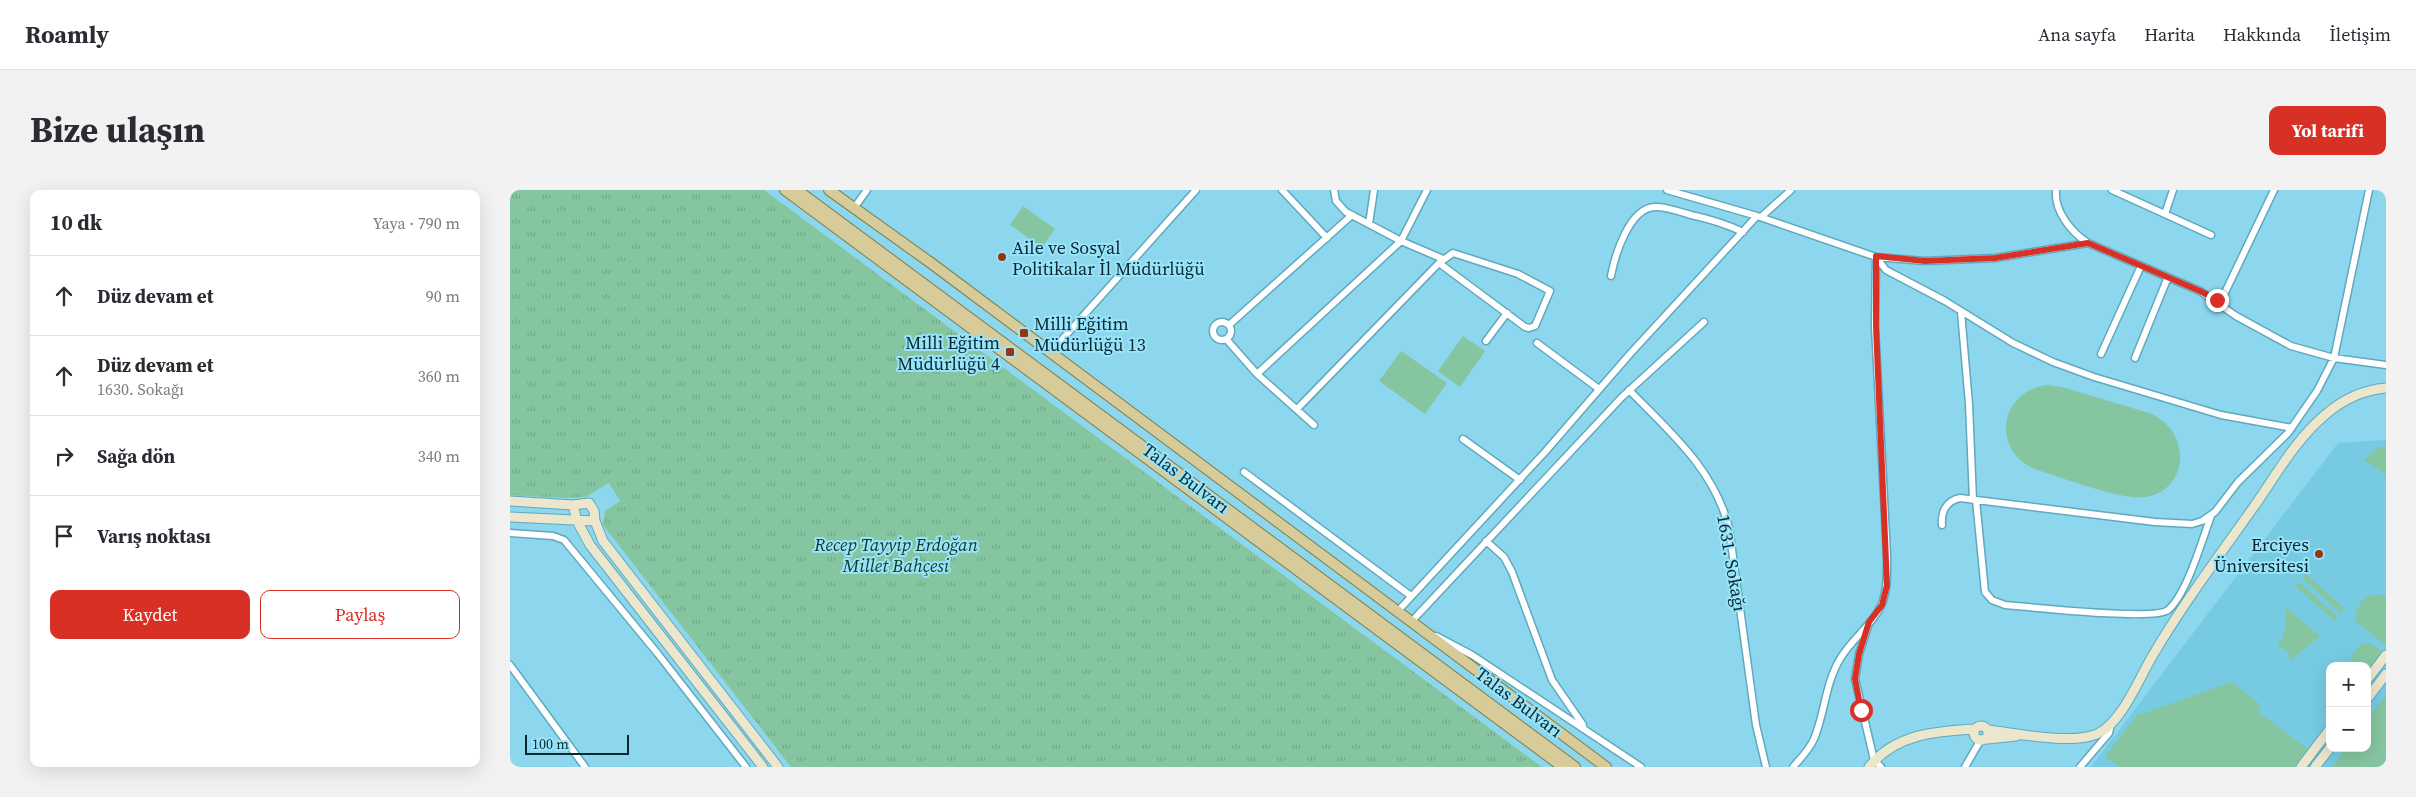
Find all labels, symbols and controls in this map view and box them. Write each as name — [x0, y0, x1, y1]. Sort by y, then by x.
text: Roamly — [25, 18, 109, 51]
text: Ana sayfa — [2038, 22, 2116, 47]
text: Harita — [2144, 22, 2195, 47]
text: Hakkında — [2223, 22, 2301, 47]
text: İletişim — [2329, 22, 2391, 47]
text: Bize ulaşın — [30, 106, 205, 154]
button: Yol tarifi — [2269, 106, 2386, 155]
text: 10 dk — [50, 208, 102, 237]
text: Yaya · 790 m — [373, 212, 460, 234]
place label: Aile ve Sosyal Politikalar İl Müdürlüğü — [1012, 235, 1205, 281]
marker: Aile ve Sosyal Politikalar İl Müdürlüğü — [996, 251, 1008, 263]
icon: ahead — [50, 282, 78, 310]
text: Düz devam et — [97, 283, 214, 309]
text: 90 m — [426, 285, 460, 307]
route end — [2206, 289, 2229, 312]
place label: Milli Eğitim Müdürlüğü 13 — [1034, 311, 1146, 357]
marker: Milli Eğitim Müdürlüğü 13 — [1018, 327, 1030, 339]
place label: Milli Eğitim Müdürlüğü 4 — [897, 330, 1000, 376]
marker: Milli Eğitim Müdürlüğü 4 — [1004, 346, 1016, 358]
text: Düz devam et — [97, 352, 214, 378]
icon: ahead — [50, 362, 78, 390]
text: 360 m — [418, 365, 460, 387]
text: 1630. Sokağı — [97, 378, 184, 400]
street label: Talas Bulvarı — [1137, 437, 1235, 519]
icon: right — [50, 442, 78, 470]
text: Sağa dön — [97, 443, 175, 469]
text: 340 m — [418, 445, 460, 467]
street label: 1631. Sokağı — [1711, 513, 1753, 613]
icon: arrive — [50, 522, 78, 550]
text: Varış noktası — [97, 523, 211, 549]
park label: Recep Tayyip Erdoğan Millet Bahçesi — [813, 532, 978, 578]
place label: Erciyes Üniversitesi — [2214, 532, 2309, 578]
marker: Erciyes Üniversitesi — [2313, 548, 2325, 560]
button: Kaydet — [50, 590, 250, 639]
button: Paylaş — [260, 590, 460, 639]
street label: Talas Bulvarı — [1470, 661, 1568, 743]
map controls — [2326, 662, 2371, 752]
button: + — [2326, 662, 2371, 707]
route start — [1850, 699, 1873, 722]
button: − — [2326, 707, 2371, 752]
scale bar — [525, 732, 629, 755]
text: 100 m — [532, 734, 569, 754]

